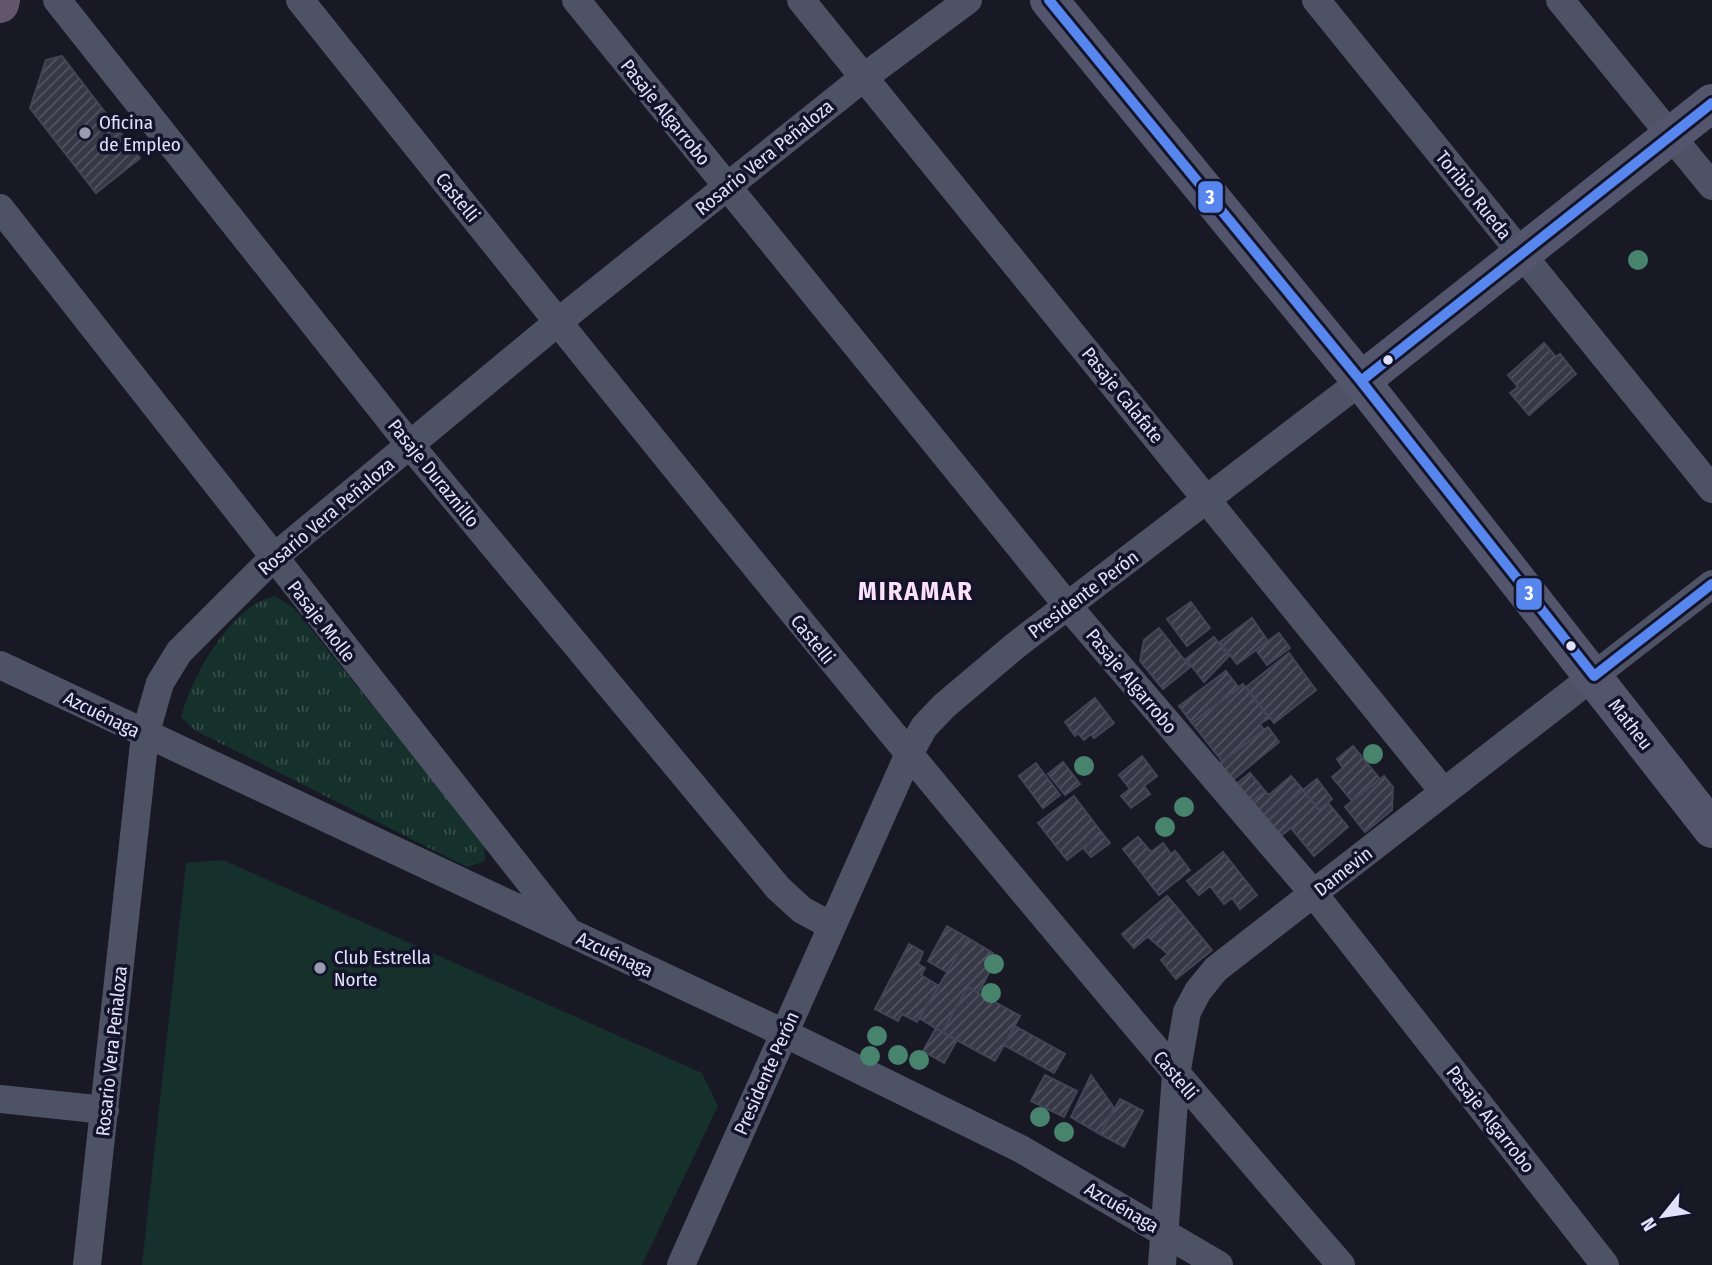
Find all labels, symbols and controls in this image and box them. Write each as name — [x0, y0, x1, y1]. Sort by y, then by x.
street label: Pasaje Algarrobo — [616, 55, 715, 170]
street label: Rosario Vera Peñaloza — [691, 95, 838, 220]
place label: Oficina de Empleo — [99, 111, 181, 156]
marker: Oficina de Empleo — [77, 125, 93, 141]
street label: Toribio Rueda — [1431, 146, 1516, 244]
street label: Castelli — [431, 168, 484, 227]
line badge: 3 — [1197, 180, 1224, 214]
text: 3 — [1205, 186, 1215, 209]
street label: Pasaje Calafate — [1077, 343, 1168, 448]
unlabelled marker — [1381, 353, 1395, 367]
street label: Pasaje Duraznillo — [383, 415, 484, 532]
street label: Rosario Vera Peñaloza — [253, 453, 399, 580]
street label: Presidente Perón — [1024, 545, 1143, 643]
street label: Pasaje Molle — [283, 576, 360, 666]
district label: MIRAMAR — [858, 576, 974, 607]
line badge: 3 — [1515, 577, 1543, 611]
text: 3 — [1524, 582, 1534, 605]
street label: Castelli — [786, 610, 839, 669]
street label: Pasaje Algarrobo — [1081, 624, 1182, 738]
unlabelled marker — [1564, 639, 1578, 653]
street label: Azcuénaga — [60, 686, 144, 743]
street label: Matheu — [1604, 694, 1658, 754]
street label: Damevin — [1310, 842, 1377, 901]
street label: Azcuénaga — [573, 927, 657, 982]
place label: Club Estrella Norte — [334, 946, 431, 991]
marker: Club Estrella Norte — [312, 960, 328, 976]
street label: Rosario Vera Peñaloza — [91, 965, 132, 1137]
street label: Presidente Perón — [729, 1008, 804, 1138]
street label: Castelli — [1149, 1046, 1203, 1105]
street label: Pasaje Algarrobo — [1442, 1061, 1540, 1177]
street label: Azcuénaga — [1081, 1177, 1163, 1238]
north arrow — [1628, 1181, 1698, 1251]
text: N — [1636, 1214, 1662, 1235]

